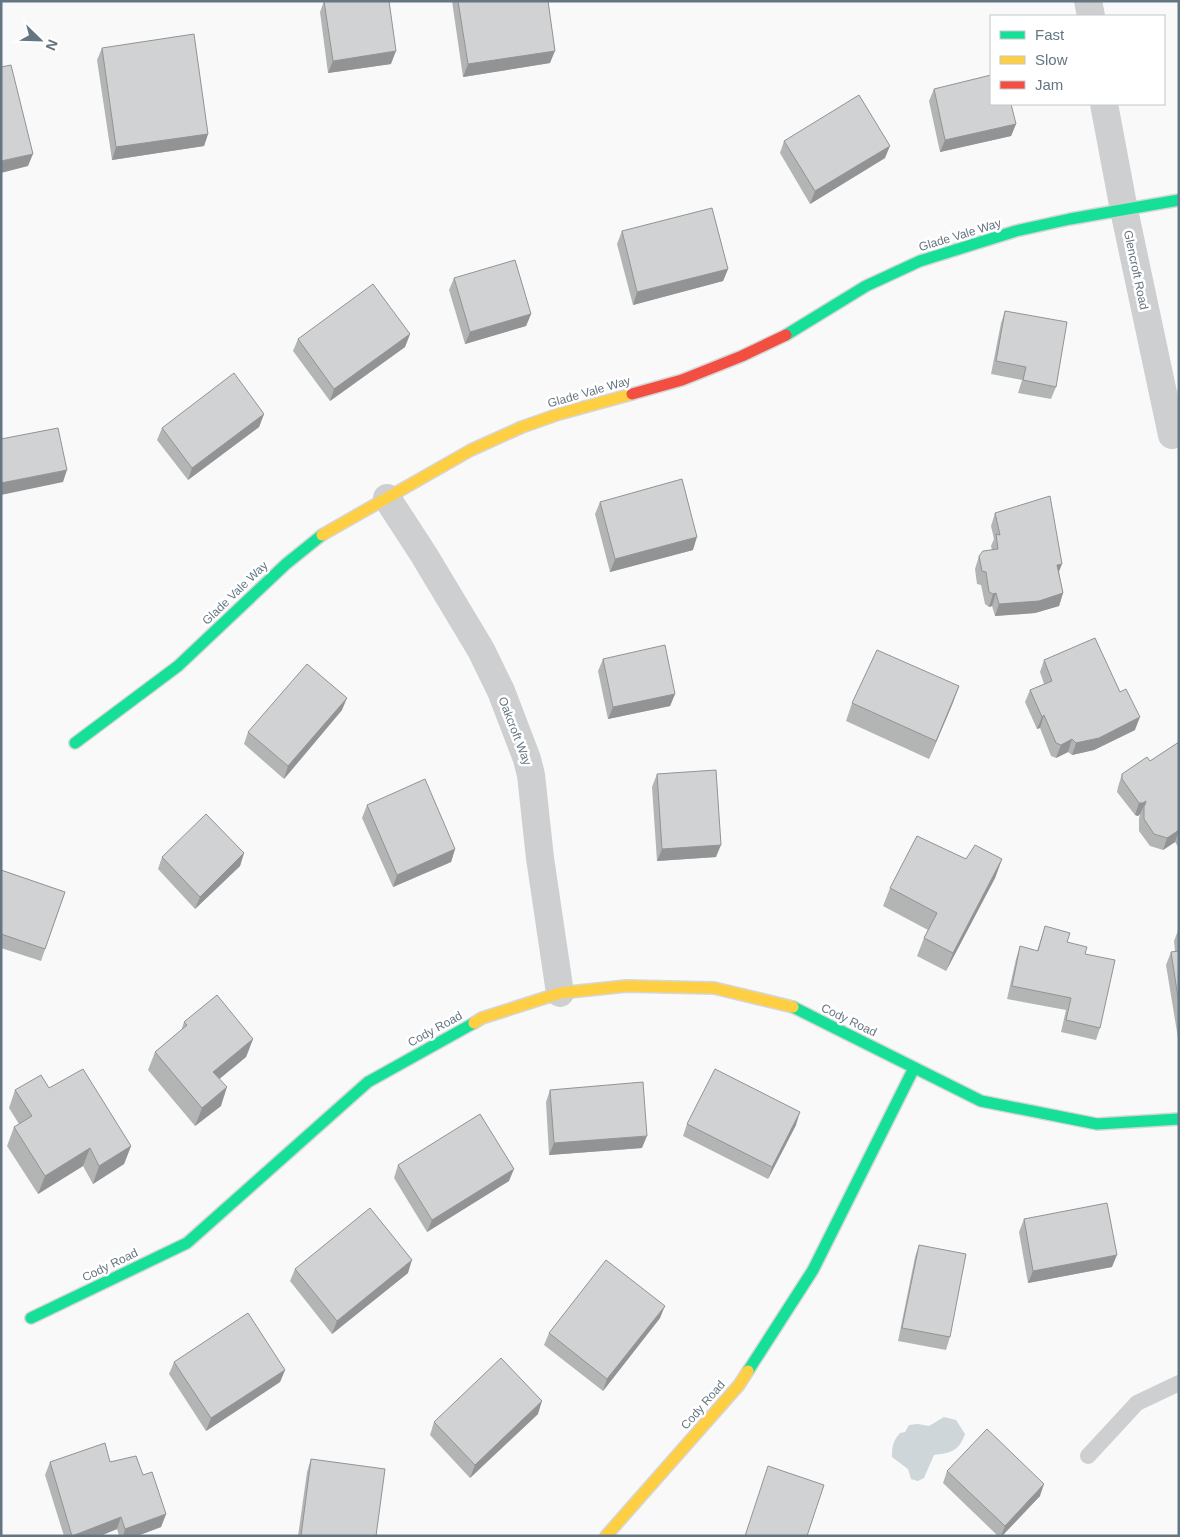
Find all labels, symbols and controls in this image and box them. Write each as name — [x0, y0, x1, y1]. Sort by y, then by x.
north arrow — [15, 15, 65, 65]
legend — [990, 15, 1165, 105]
text: Fast — [1035, 26, 1065, 43]
text: N — [43, 37, 61, 53]
text: Slow — [1035, 51, 1068, 68]
text: Jam — [1035, 76, 1063, 93]
street label: Glade Vale Way — [917, 216, 1003, 254]
street label: Glencroft Road — [1121, 229, 1151, 311]
street label: Glade Vale Way — [546, 374, 632, 410]
street label: Glade Vale Way — [199, 558, 271, 628]
street label: Oakcroft Way — [496, 695, 534, 767]
street label: Cody Road — [819, 1001, 879, 1039]
street label: Cody Road — [405, 1008, 465, 1050]
street label: Cody Road — [80, 1246, 140, 1284]
street label: Cody Road — [678, 1378, 728, 1432]

